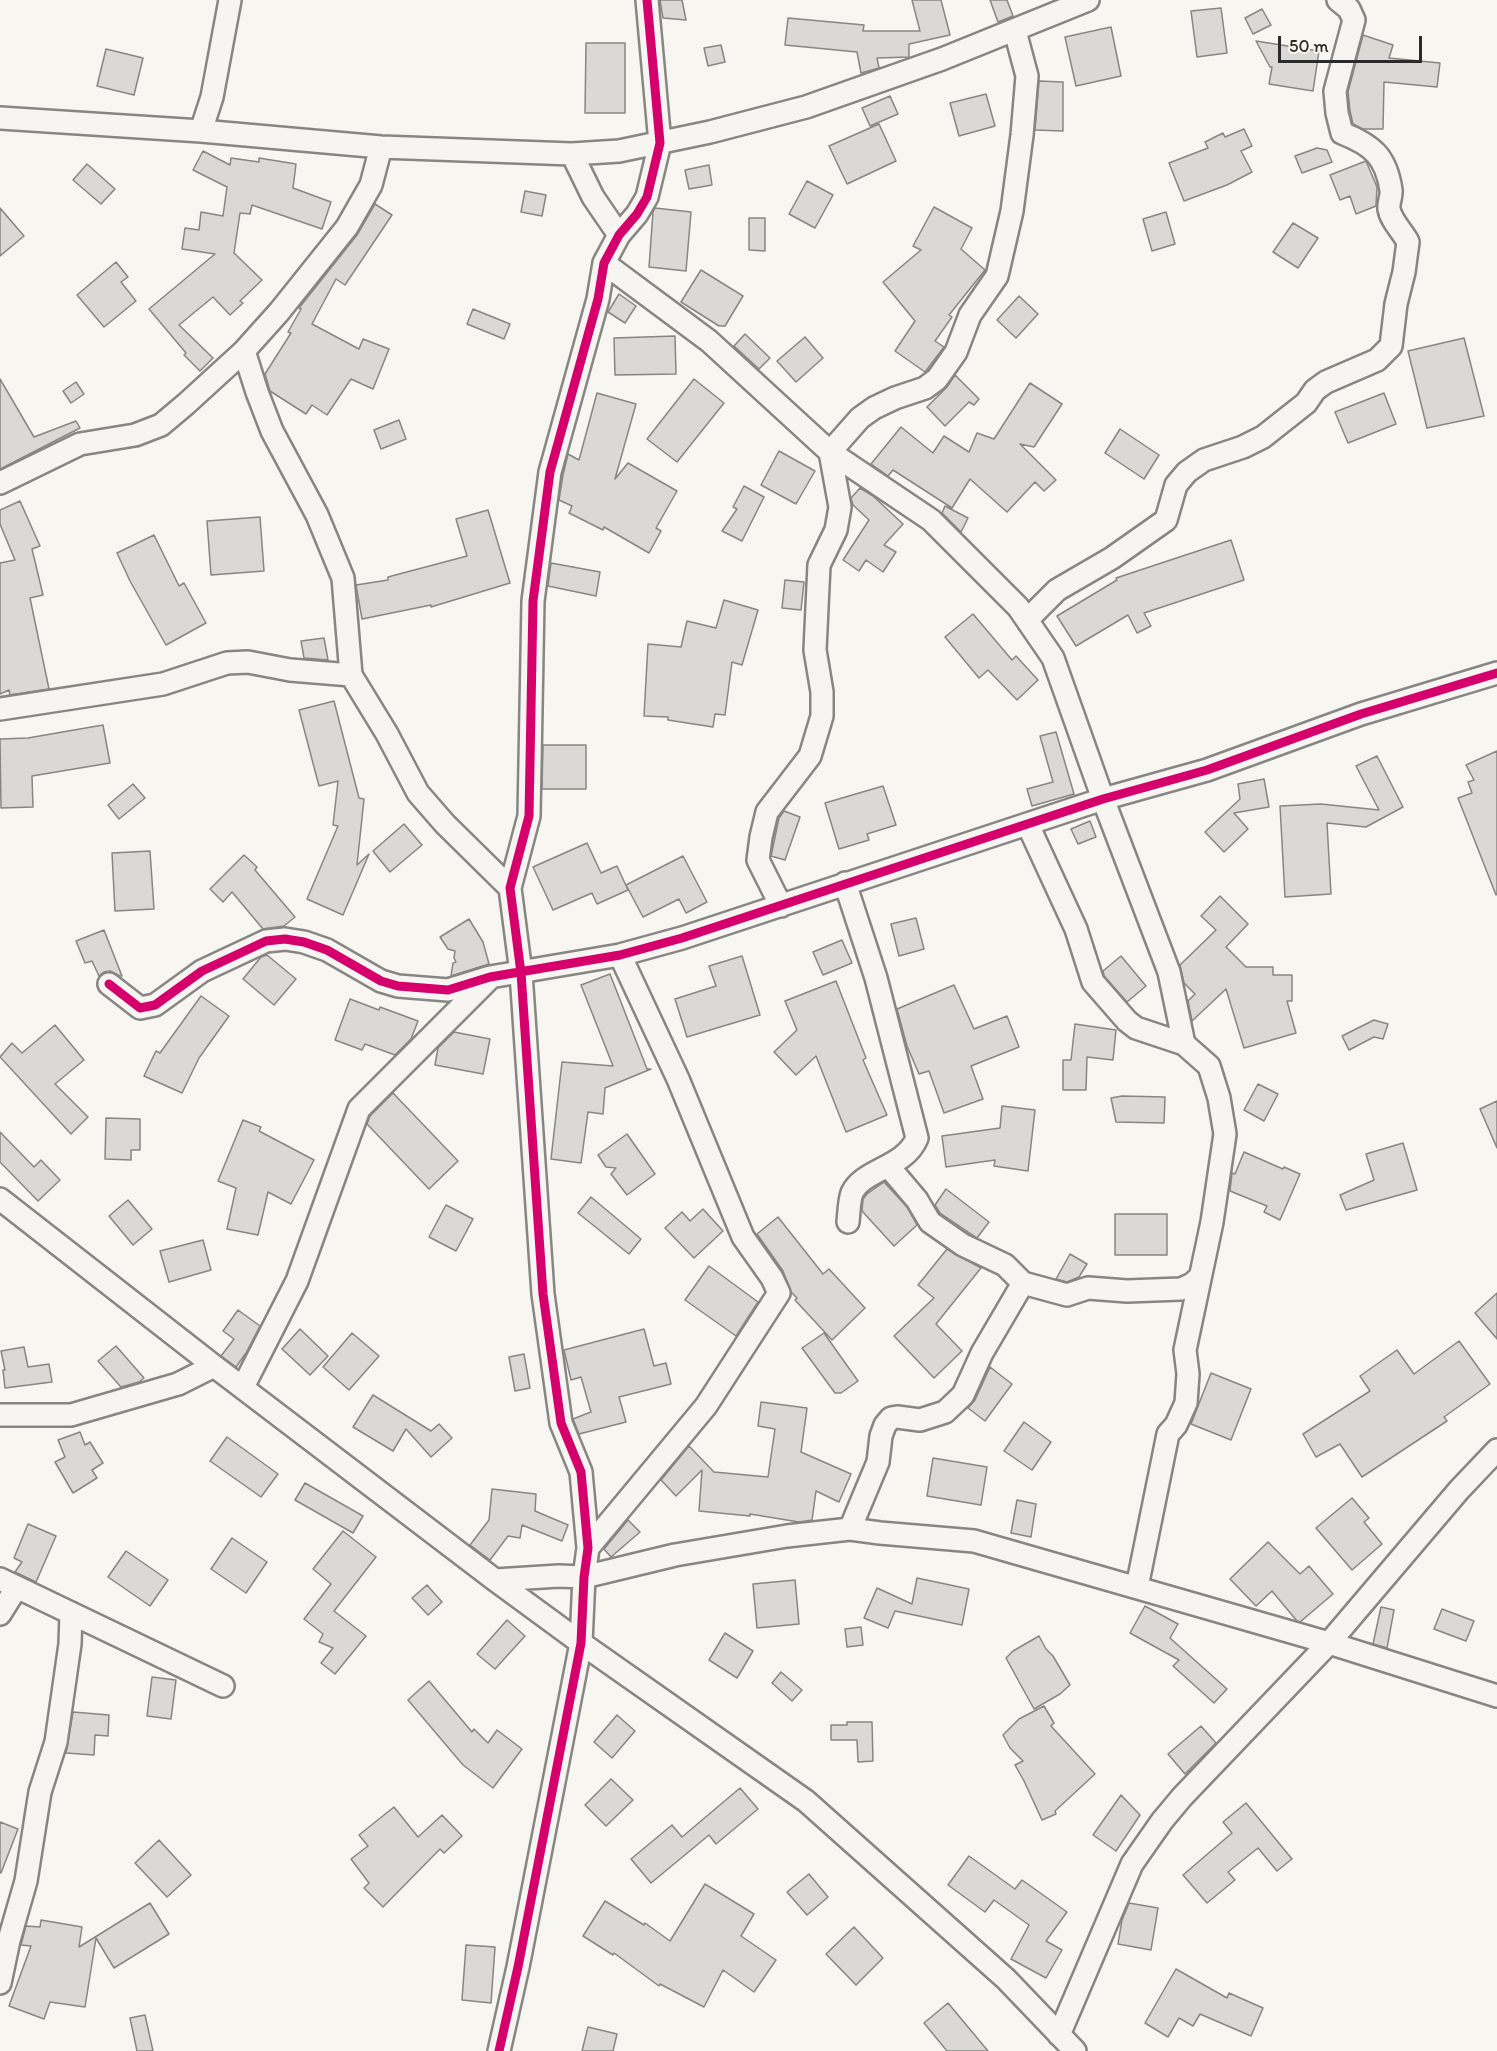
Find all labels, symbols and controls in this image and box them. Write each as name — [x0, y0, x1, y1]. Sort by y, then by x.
scale bar — [1281, 24, 1425, 62]
text: 50 m — [1289, 35, 1329, 57]

